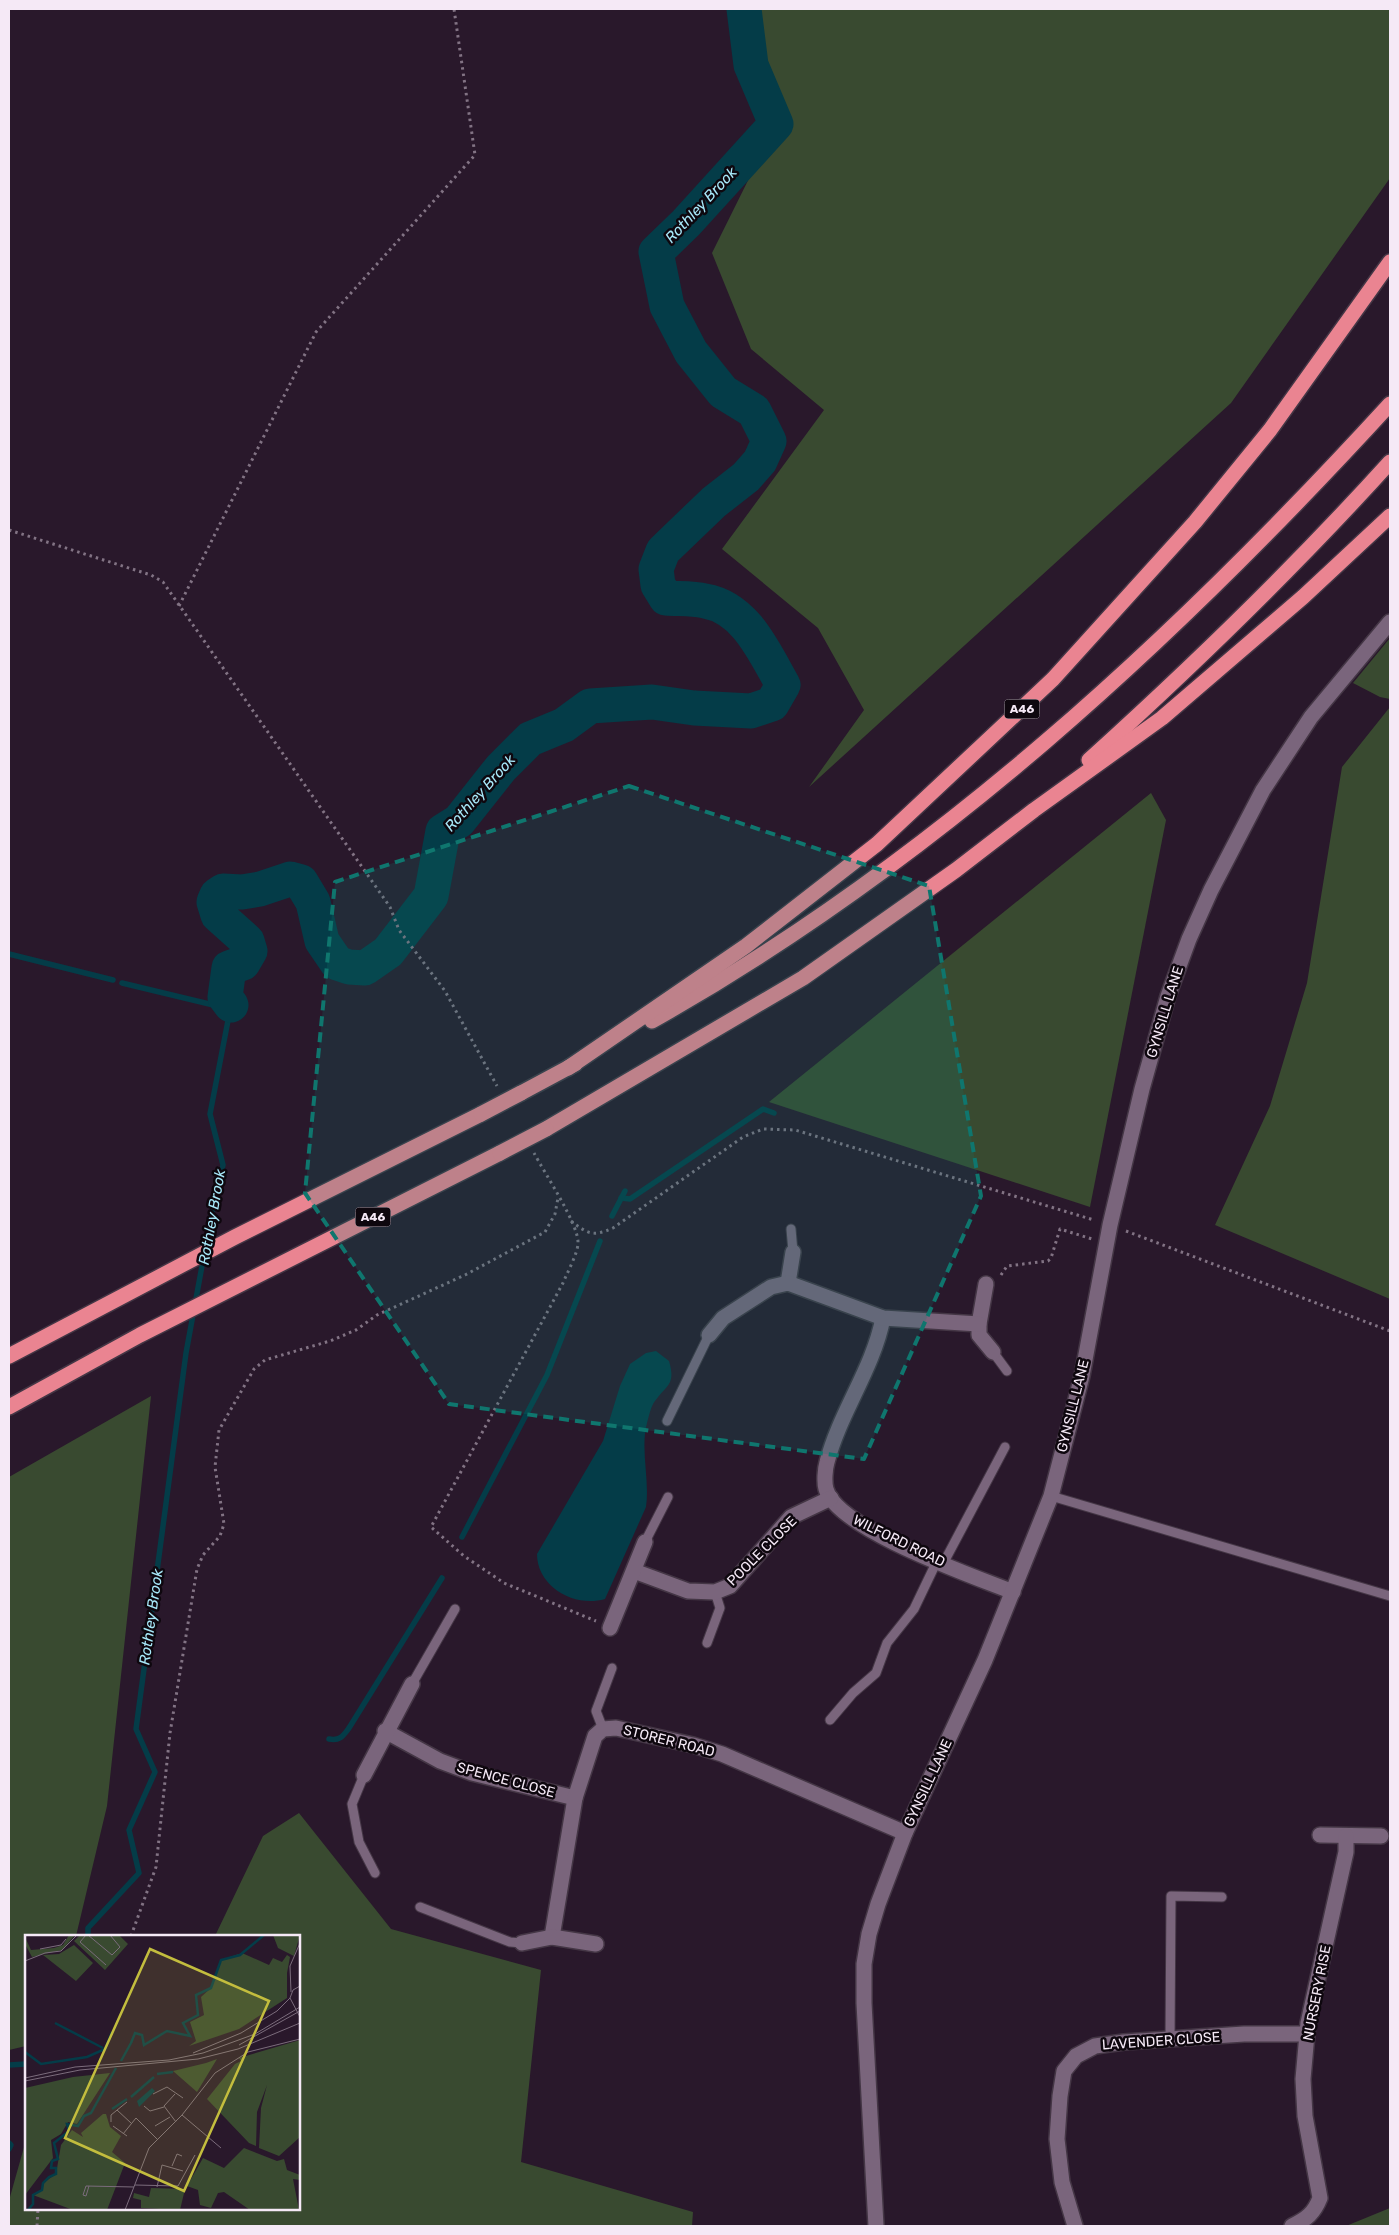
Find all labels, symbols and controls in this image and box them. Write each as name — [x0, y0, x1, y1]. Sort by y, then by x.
water label: Rothley Brook — [661, 163, 741, 247]
road number: A46 — [1004, 700, 1040, 719]
water label: Rothley Brook — [441, 751, 519, 835]
street label: GYNSILL LANE — [1143, 964, 1187, 1060]
water label: Rothley Brook — [195, 1167, 229, 1266]
road number: A46 — [356, 1208, 390, 1226]
street label: GYNSILL LANE — [1053, 1358, 1093, 1454]
street label: WILFORD ROAD — [850, 1511, 948, 1571]
street label: POOLE CLOSE — [724, 1513, 800, 1589]
water label: Rothley Brook — [135, 1567, 167, 1666]
street label: STORER ROAD — [621, 1721, 717, 1761]
street label: GYNSILL LANE — [900, 1736, 956, 1830]
street label: SPENCE CLOSE — [455, 1759, 557, 1801]
inset map — [25, 1935, 300, 2210]
street label: NURSERY RISE — [1299, 1944, 1335, 2042]
street label: LAVENDER CLOSE — [1101, 2028, 1221, 2054]

